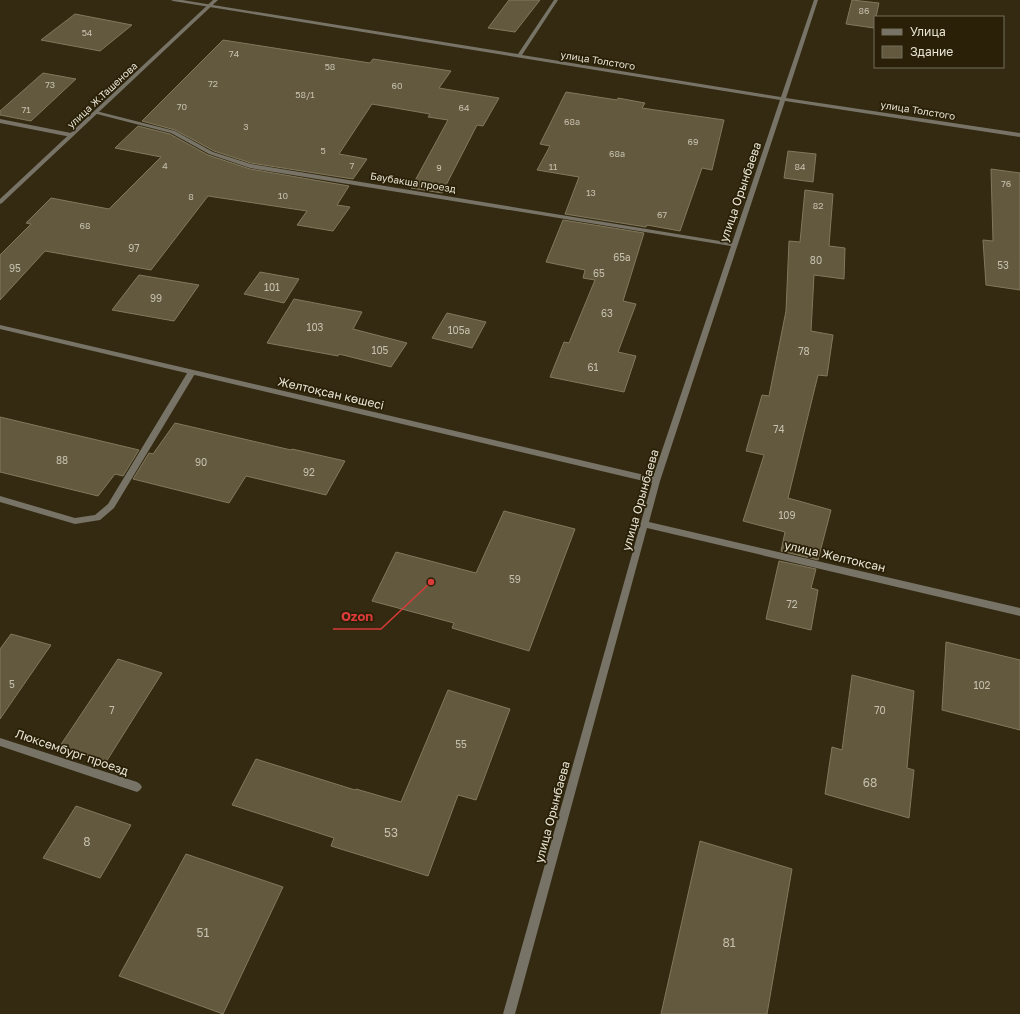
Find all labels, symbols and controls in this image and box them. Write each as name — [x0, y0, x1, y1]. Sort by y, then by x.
house number: 86 — [859, 5, 869, 16]
legend — [874, 16, 1004, 68]
text: Улица — [910, 24, 946, 39]
house number: 54 — [82, 27, 93, 38]
text: Здание — [910, 44, 953, 59]
house number: 74 — [229, 48, 240, 59]
street label: улица Толстого — [560, 48, 636, 72]
street label: улица Ж.Ташенова — [64, 59, 140, 131]
house number: 58 — [325, 61, 335, 72]
house number: 72 — [208, 78, 218, 89]
house number: 73 — [45, 79, 55, 90]
house number: 60 — [391, 80, 403, 91]
house number: 58/1 — [295, 89, 315, 100]
street label: улица Толстого — [880, 98, 956, 122]
house number: 70 — [177, 101, 188, 112]
house number: 64 — [459, 102, 470, 113]
house number: 71 — [21, 104, 31, 115]
house number: 68а — [564, 116, 580, 127]
house number: 3 — [243, 121, 249, 132]
house number: 69 — [688, 136, 698, 147]
street label: улица Орынбаева — [716, 140, 764, 244]
house number: 5 — [320, 145, 326, 156]
house number: 68а — [609, 148, 625, 159]
house number: 4 — [162, 160, 168, 171]
house number: 7 — [350, 160, 355, 171]
house number: 11 — [549, 161, 558, 172]
house number: 84 — [795, 161, 806, 172]
house number: 9 — [436, 162, 442, 173]
street label: Баубакша проезд — [369, 169, 457, 195]
house number: 76 — [1001, 178, 1011, 189]
house number: 13 — [586, 187, 596, 198]
house number: 10 — [278, 190, 288, 201]
house number: 8 — [188, 191, 194, 202]
house number: 82 — [813, 200, 823, 211]
house number: 67 — [657, 209, 667, 220]
house number: 68 — [80, 220, 90, 231]
house number: 97 — [128, 242, 140, 254]
house number: 65а — [613, 251, 631, 263]
house number: 80 — [810, 254, 822, 266]
house number: 53 — [997, 259, 1009, 271]
house number: 95 — [9, 262, 21, 274]
house number: 65 — [593, 267, 605, 279]
house number: 101 — [264, 281, 280, 293]
house number: 99 — [150, 292, 162, 304]
house number: 63 — [601, 307, 613, 319]
house number: 103 — [307, 321, 324, 333]
house number: 105а — [448, 324, 470, 336]
house number: 105 — [372, 344, 389, 356]
house number: 78 — [798, 345, 810, 357]
house number: 61 — [588, 361, 599, 373]
street label: Желтоқсан көшесі — [276, 373, 386, 413]
house number: 74 — [773, 423, 785, 435]
street label: улица Орынбаева — [618, 447, 662, 553]
house number: 88 — [56, 454, 68, 466]
house number: 90 — [195, 456, 207, 468]
house number: 92 — [303, 466, 315, 478]
house number: 109 — [778, 509, 796, 521]
street label: улица Желтоксан — [783, 537, 887, 575]
house number: 59 — [509, 573, 521, 585]
house number: 72 — [786, 598, 798, 610]
callout: Ozon — [333, 604, 381, 629]
text: Ozon — [341, 608, 373, 624]
house number: 5 — [9, 678, 15, 690]
house number: 102 — [974, 679, 991, 691]
house number: 7 — [109, 704, 115, 716]
house number: 70 — [874, 704, 886, 716]
street label: Люксембург проезд — [14, 726, 130, 778]
house number: 55 — [455, 738, 467, 750]
street label: улица Орынбаева — [531, 759, 573, 865]
house number: 68 — [863, 775, 877, 790]
house number: 53 — [384, 825, 398, 840]
house number: 8 — [83, 834, 91, 849]
house number: 51 — [197, 925, 210, 940]
house number: 81 — [722, 935, 736, 950]

